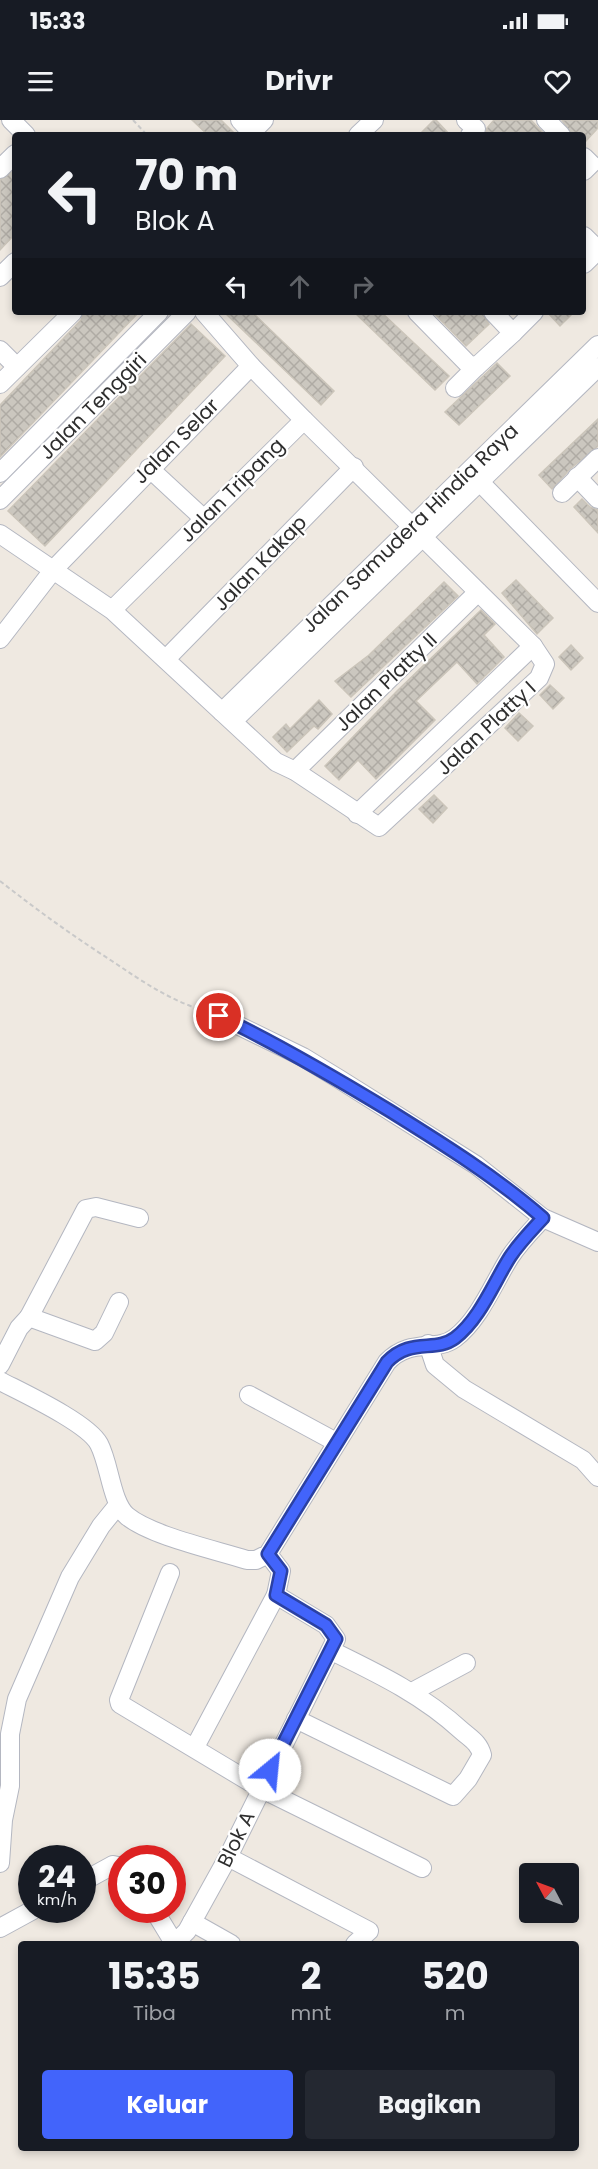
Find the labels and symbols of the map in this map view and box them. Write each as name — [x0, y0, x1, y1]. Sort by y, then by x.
street label: Jalan Tenggiri — [33, 346, 153, 466]
street label: Jalan Selar — [127, 392, 225, 490]
street label: Jalan Samudera Hindia Raya — [296, 417, 524, 639]
street label: Jalan Tripang — [174, 432, 290, 548]
street label: Jalan Kakap — [207, 509, 313, 617]
street label: Jalan Platty II — [329, 626, 443, 738]
street label: Jalan Platty I — [430, 675, 542, 781]
pin — [193, 990, 244, 1041]
position arrow — [238, 1738, 302, 1802]
street label: Blok A — [210, 1806, 262, 1872]
speed limit sign: 30 — [108, 1845, 186, 1923]
north arrow — [519, 1863, 579, 1923]

